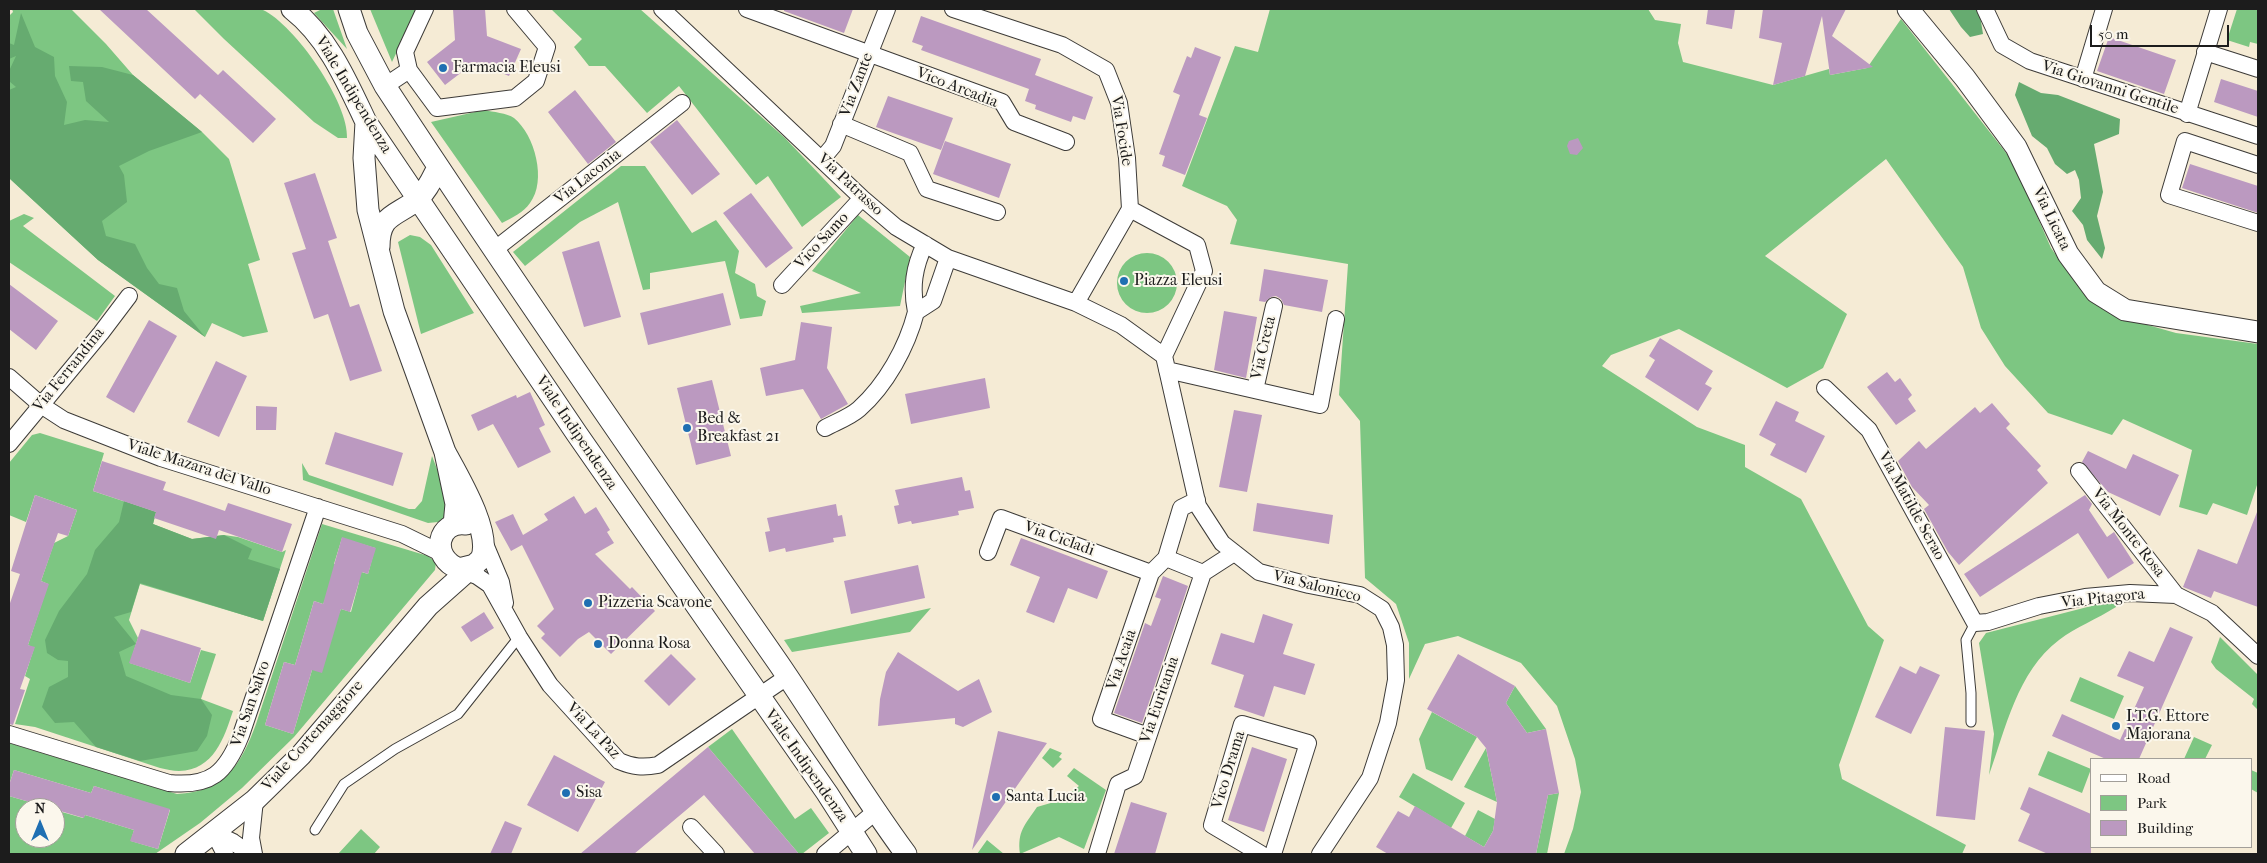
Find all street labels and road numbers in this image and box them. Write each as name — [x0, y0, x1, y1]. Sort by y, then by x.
street label: Viale Indipendenza — [310, 33, 396, 157]
street label: Via Zante — [836, 50, 878, 120]
street label: Via Giovanni Gentile — [2039, 57, 2181, 119]
street label: Vico Arcadia — [913, 64, 1001, 112]
street label: Via Focide — [1106, 95, 1136, 167]
street label: Via Laconia — [551, 145, 625, 209]
street label: Via Patrasso — [813, 150, 887, 220]
street label: Via Licata — [2028, 184, 2074, 254]
street label: Vico Samo — [791, 209, 853, 273]
street label: Via Creta — [1247, 314, 1281, 382]
street label: Via Ferrandina — [29, 324, 109, 416]
street label: Viale Indipendenza — [531, 372, 621, 494]
street label: Viale Mazara del Vallo — [125, 436, 273, 500]
street label: Via Matilde Serao — [1873, 448, 1949, 564]
street label: Via Monte Rosa — [2087, 485, 2169, 581]
street label: Via Cicladi — [1021, 517, 1097, 561]
street label: Via Salonicco — [1271, 567, 1363, 607]
street label: Via Pitagora — [2060, 585, 2146, 613]
street label: Via Acaia — [1103, 627, 1141, 693]
street label: Via Euritania — [1136, 654, 1184, 746]
street label: Via San Salvo — [227, 658, 275, 750]
street label: Viale Cortemaggiore — [258, 677, 368, 795]
street label: Via La Paz — [562, 699, 624, 763]
street label: Viale Indipendenza — [760, 706, 852, 826]
street label: Vico Drama — [1208, 729, 1250, 811]

